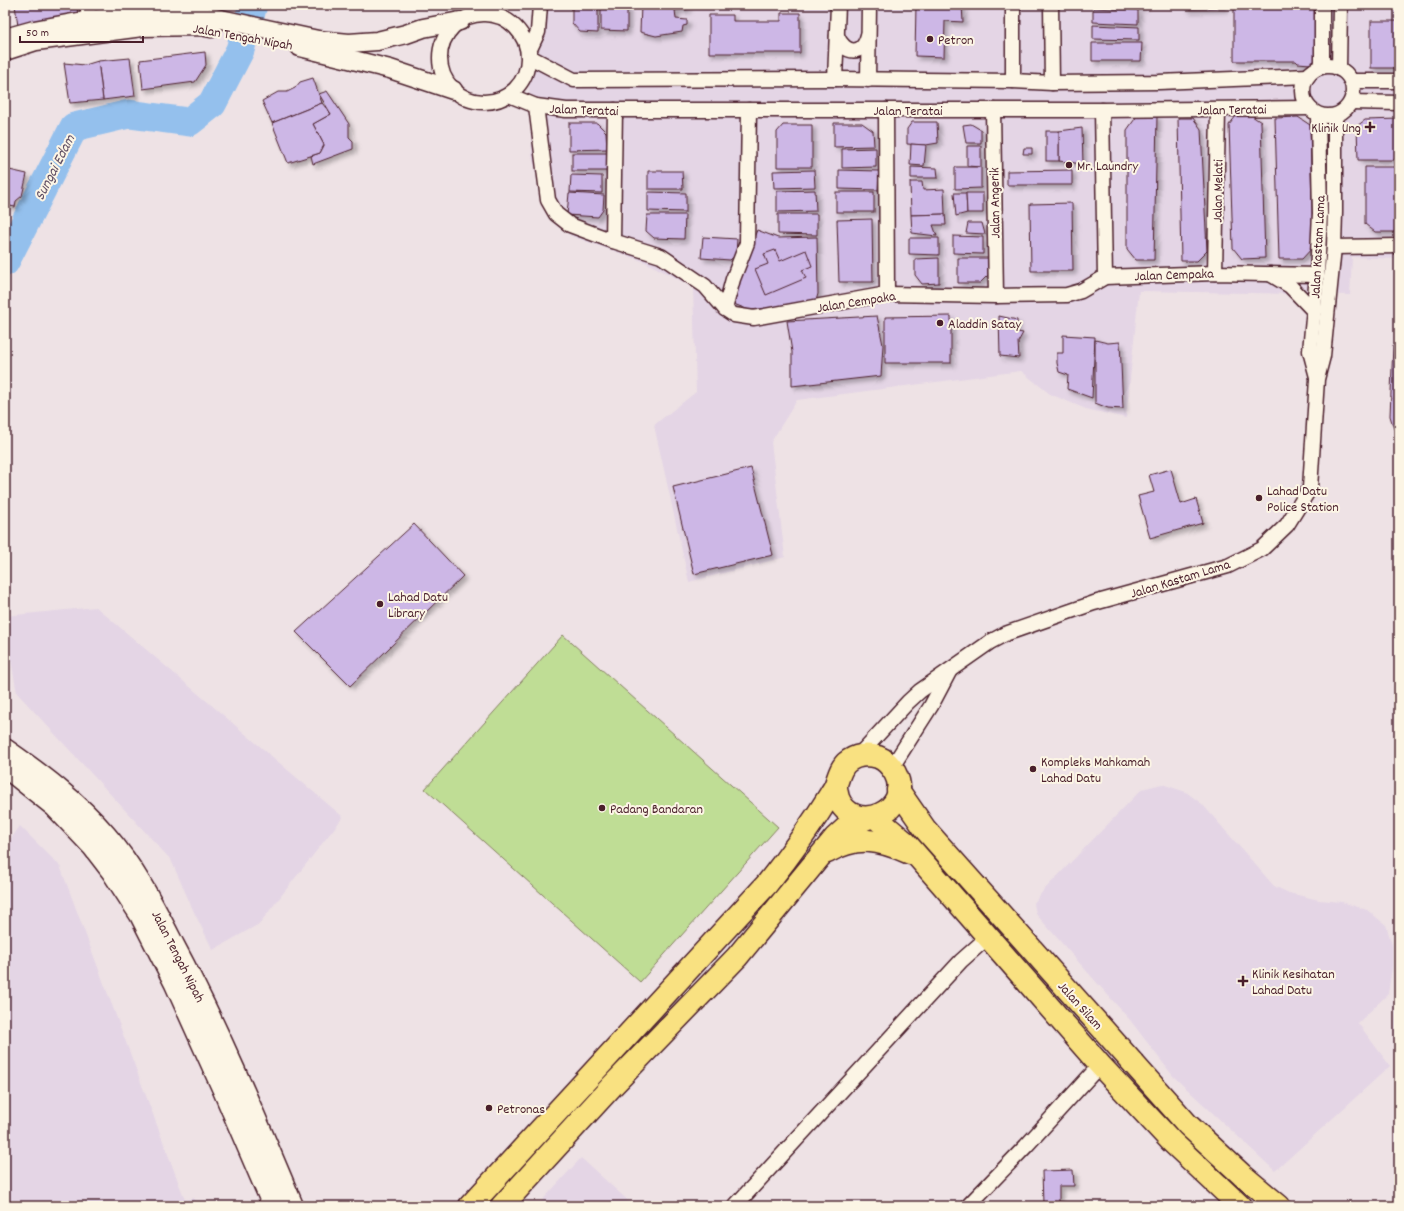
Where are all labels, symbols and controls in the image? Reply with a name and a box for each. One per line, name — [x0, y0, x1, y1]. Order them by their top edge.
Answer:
scale bar — [20, 18, 143, 44]
street label: Jalan Tengah Nipah — [191, 19, 294, 57]
text: 50 m — [26, 25, 49, 42]
place label: Petron — [938, 31, 974, 51]
marker: Petron — [925, 34, 935, 44]
street label: Jalan Teratai — [549, 100, 619, 122]
street label: Jalan Teratai — [1197, 100, 1267, 122]
street label: Jalan Teratai — [873, 102, 943, 122]
place label: Klinik Ung — [1311, 119, 1361, 139]
marker: Klinik Ung — [1364, 121, 1376, 133]
water label: Sungai Edam — [30, 131, 82, 205]
place label: Mr. Laundry — [1077, 157, 1138, 177]
street label: Jalan Melati — [1208, 159, 1230, 223]
marker: Mr. Laundry — [1064, 160, 1074, 170]
street label: Jalan Angerik — [985, 167, 1007, 239]
street label: Jalan Kastam Lama — [1306, 195, 1332, 299]
street label: Jalan Cempaka — [1134, 265, 1214, 287]
street label: Jalan Cempaka — [816, 287, 897, 319]
place label: Aladdin Satay — [948, 315, 1021, 335]
marker: Aladdin Satay — [935, 318, 945, 328]
place label: Lahad Datu Police Station — [1267, 482, 1339, 518]
marker: Lahad Datu Police Station — [1254, 493, 1264, 503]
street label: Jalan Kastam Lama — [1128, 555, 1233, 605]
place label: Lahad Datu Library — [388, 588, 448, 624]
marker: Lahad Datu Library — [375, 599, 385, 609]
place label: Kompleks Mahkamah Lahad Datu — [1041, 753, 1150, 789]
marker: Kompleks Mahkamah Lahad Datu — [1028, 764, 1038, 774]
place label: Padang Bandaran — [610, 800, 703, 820]
marker: Padang Bandaran — [597, 803, 607, 813]
street label: Jalan Tengah Nipah — [145, 908, 209, 1006]
place label: Klinik Kesihatan Lahad Datu — [1252, 965, 1335, 1001]
marker: Klinik Kesihatan Lahad Datu — [1237, 975, 1249, 987]
street label: Jalan Silam — [1052, 978, 1107, 1035]
place label: Petronas — [497, 1100, 545, 1120]
marker: Petronas — [484, 1103, 494, 1113]

